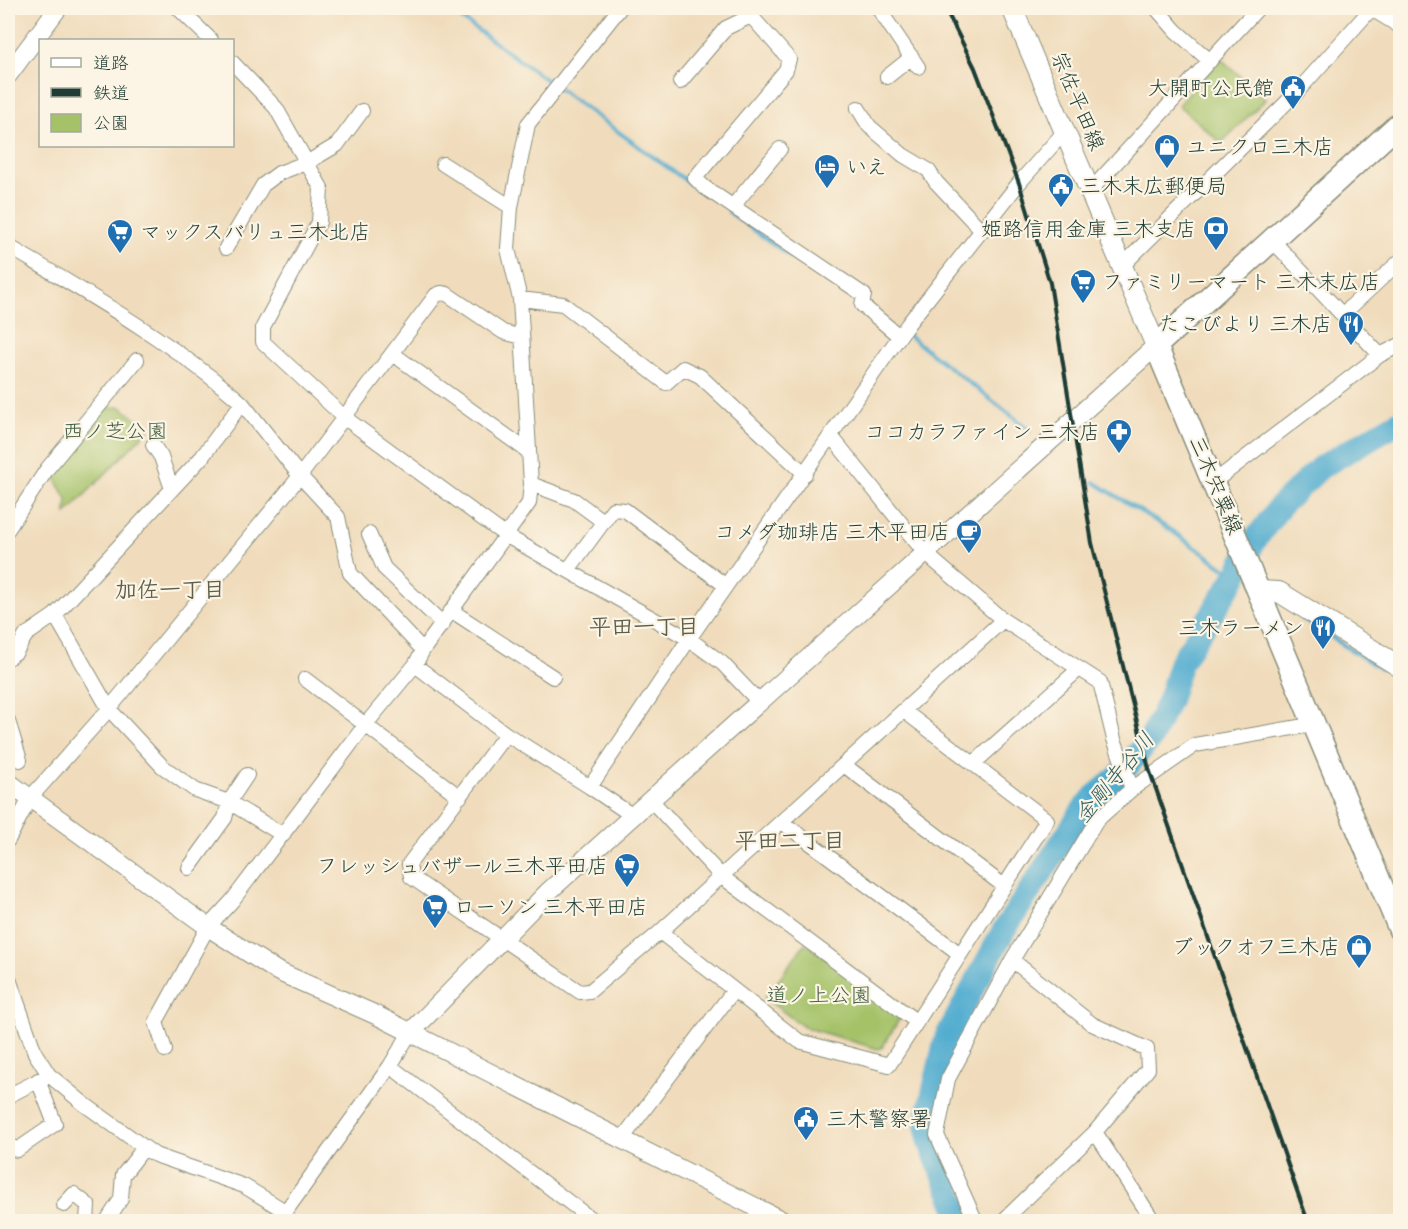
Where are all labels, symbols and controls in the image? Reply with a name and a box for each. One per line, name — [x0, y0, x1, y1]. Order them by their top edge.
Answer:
legend — [39, 39, 234, 147]
street label: 宗佐平田線 — [1041, 48, 1110, 156]
text: 道路 — [93, 53, 129, 78]
public building icon: 大開町公民館 — [1278, 73, 1308, 111]
place label: 大開町公民館 — [1148, 76, 1274, 106]
text: 鉄道 — [93, 83, 129, 108]
text: 公園 — [93, 113, 129, 138]
shop icon: ユニクロ三木店 — [1152, 132, 1182, 170]
place label: ユニクロ三木店 — [1186, 135, 1333, 165]
hotel icon: いえ — [812, 152, 842, 190]
place label: いえ — [846, 155, 887, 185]
public building icon: 三木末広郵便局 — [1046, 171, 1076, 209]
place label: 三木末広郵便局 — [1080, 174, 1227, 204]
bank icon: 姫路信用金庫 三木支店 — [1201, 214, 1231, 252]
supermarket icon: マックスバリュ三木北店 — [105, 217, 135, 255]
place label: 姫路信用金庫 三木支店 — [981, 217, 1196, 247]
place label: マックスバリュ三木北店 — [140, 220, 371, 250]
supermarket icon: ファミリーマート 三木末広店 — [1068, 267, 1098, 305]
place label: ファミリーマート 三木末広店 — [1102, 270, 1380, 300]
restaurant icon: たこびより 三木店 — [1336, 309, 1366, 347]
place label: たこびより 三木店 — [1159, 312, 1332, 342]
pharmacy icon: ココカラファイン 三木店 — [1104, 417, 1134, 455]
park label: 西ノ芝公園 — [63, 419, 168, 449]
place label: ココカラファイン 三木店 — [864, 420, 1100, 450]
street label: 三木宍粟線 — [1179, 432, 1248, 540]
cafe icon: コメダ珈琲店 三木平田店 — [954, 517, 984, 555]
place label: コメダ珈琲店 三木平田店 — [714, 520, 950, 550]
district label: 加佐一丁目 — [115, 577, 225, 608]
restaurant icon: 三木ラーメン — [1308, 613, 1338, 651]
district label: 平田一丁目 — [589, 614, 699, 645]
place label: 三木ラーメン — [1178, 616, 1304, 646]
water label: 金剛寺谷川 — [1069, 727, 1164, 831]
district label: 平田二丁目 — [735, 828, 845, 859]
supermarket icon: フレッシュバザール三木平田店 — [612, 851, 642, 889]
place label: フレッシュバザール三木平田店 — [317, 854, 608, 884]
supermarket icon: ローソン 三木平田店 — [420, 892, 450, 930]
place label: ローソン 三木平田店 — [454, 895, 648, 925]
shop icon: ブックオフ三木店 — [1344, 932, 1374, 970]
place label: ブックオフ三木店 — [1172, 935, 1340, 965]
park label: 道ノ上公園 — [767, 983, 872, 1013]
public building icon: 三木警察署 — [791, 1104, 821, 1142]
place label: 三木警察署 — [826, 1107, 931, 1137]

